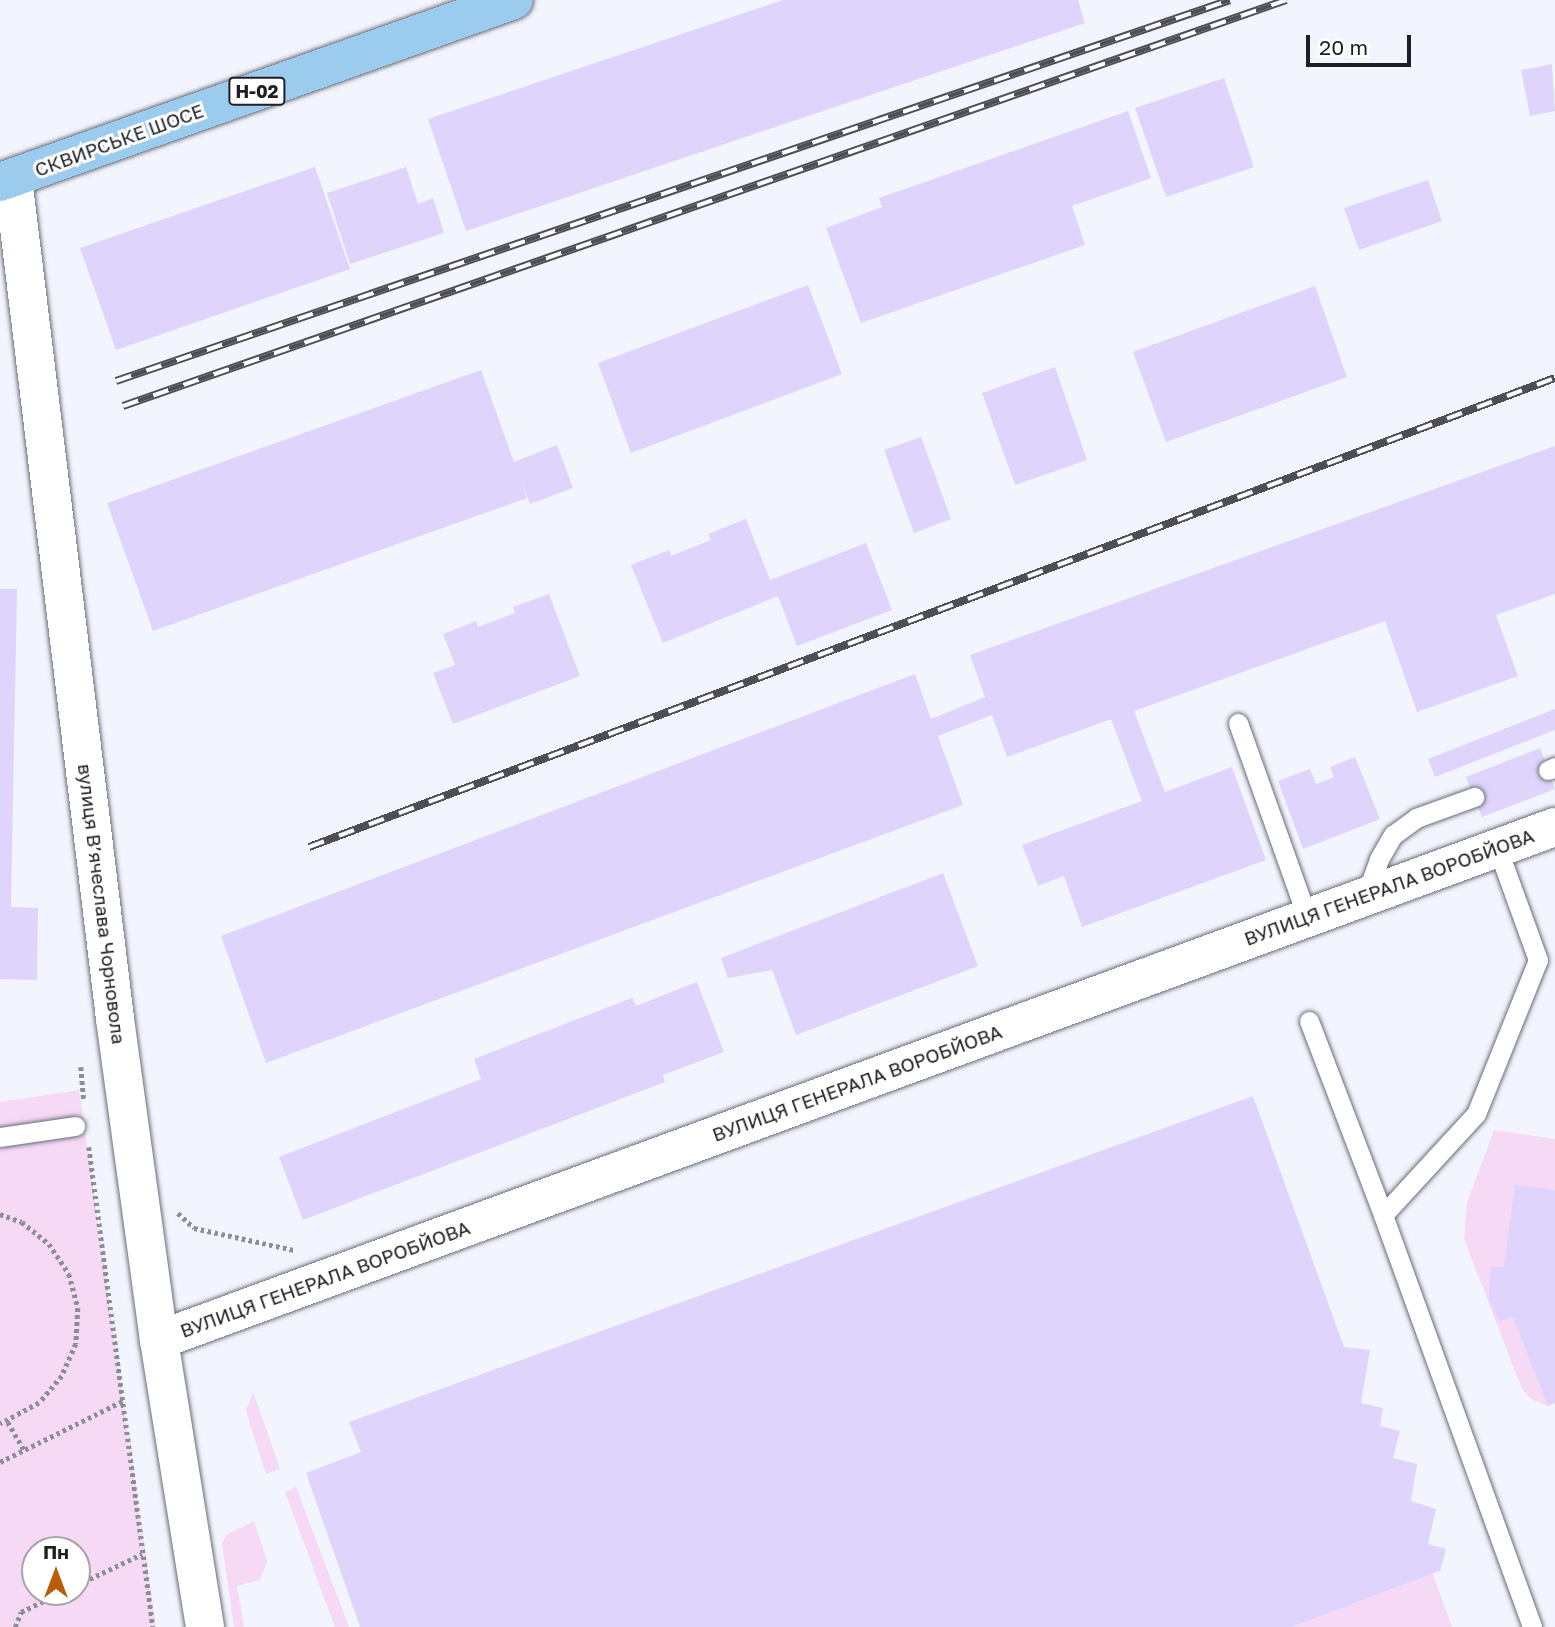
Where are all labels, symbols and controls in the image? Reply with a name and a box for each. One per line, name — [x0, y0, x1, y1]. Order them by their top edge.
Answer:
scale bar — [1310, 21, 1415, 65]
text: 20 m — [1319, 34, 1368, 60]
road number: Н-02 — [227, 76, 287, 106]
street label: СКВИРСЬКЕ ШОСЕ — [32, 99, 206, 181]
street label: вулиця Вʼячеслава Чорновола — [73, 763, 131, 1045]
street label: ВУЛИЦЯ ГЕНЕРАЛА ВОРОБЙОВА — [1241, 824, 1537, 950]
street label: ВУЛИЦЯ ГЕНЕРАЛА ВОРОБЙОВА — [709, 1020, 1005, 1146]
street label: ВУЛИЦЯ ГЕНЕРАЛА ВОРОБЙОВА — [177, 1216, 473, 1342]
north arrow — [21, 1536, 91, 1606]
text: Пн — [43, 1540, 69, 1563]

